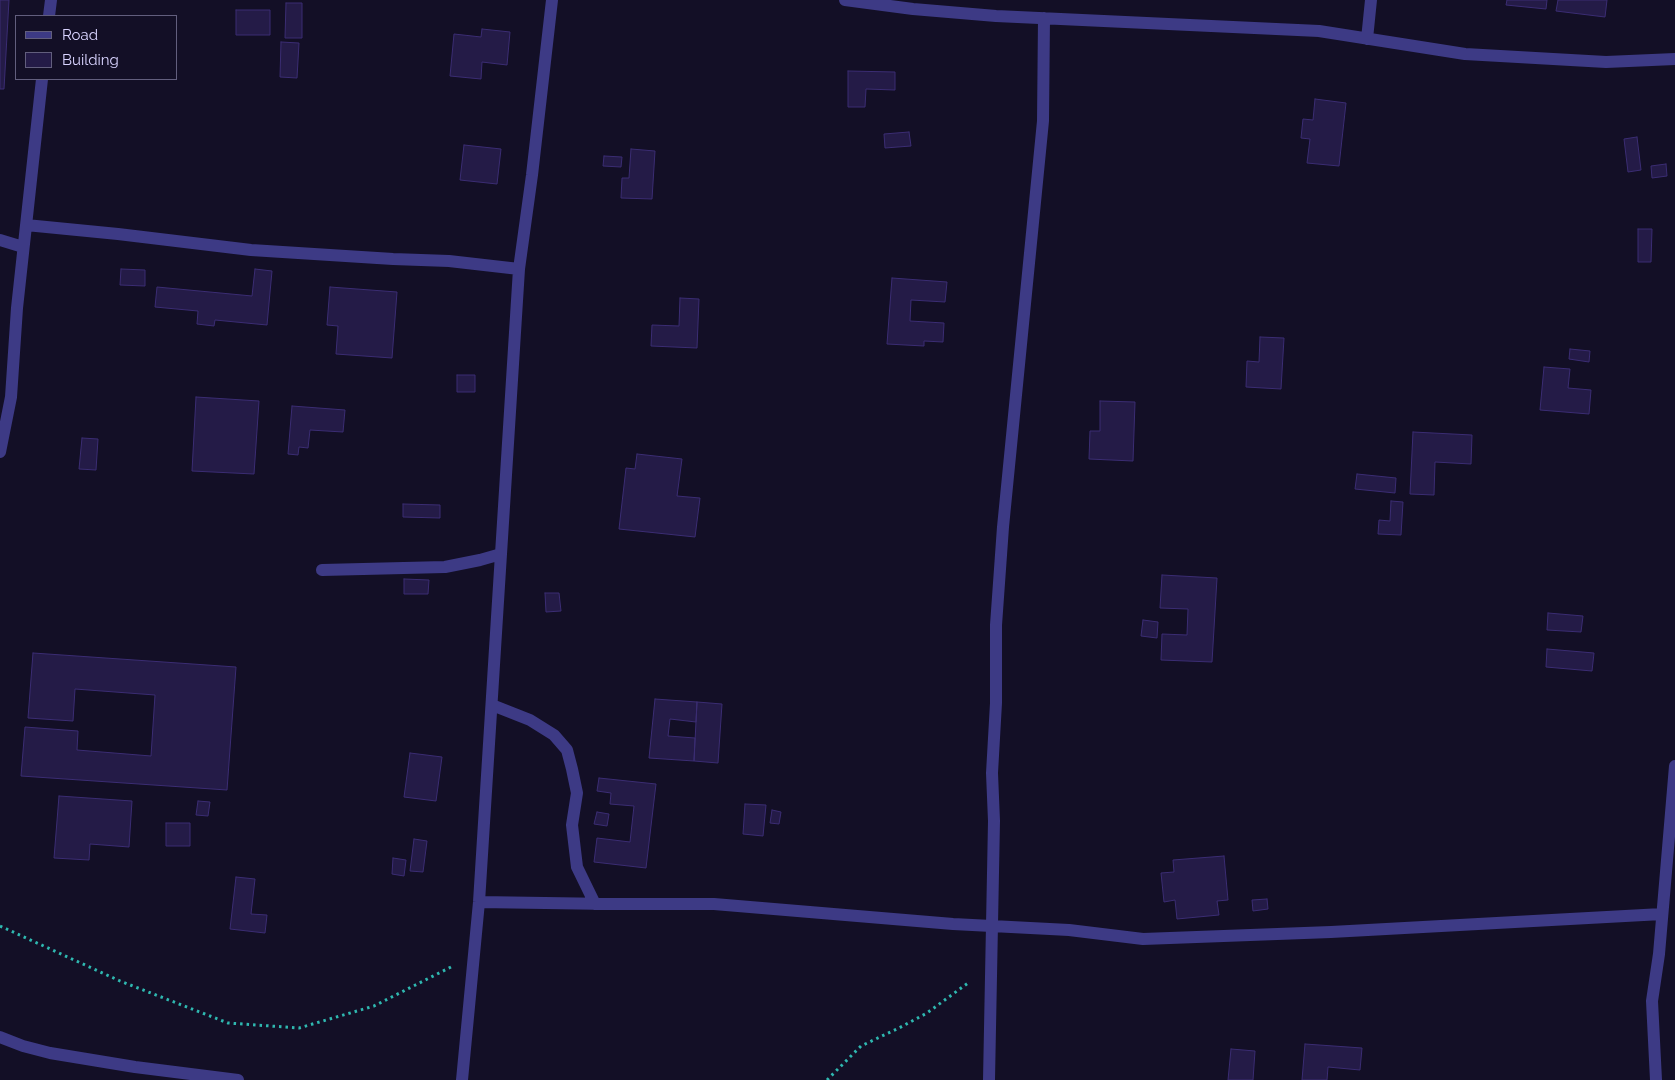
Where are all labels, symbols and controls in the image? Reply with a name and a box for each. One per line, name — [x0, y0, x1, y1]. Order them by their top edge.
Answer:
legend — [15, 15, 178, 80]
text: Road — [62, 26, 98, 44]
text: Building — [62, 51, 119, 69]

